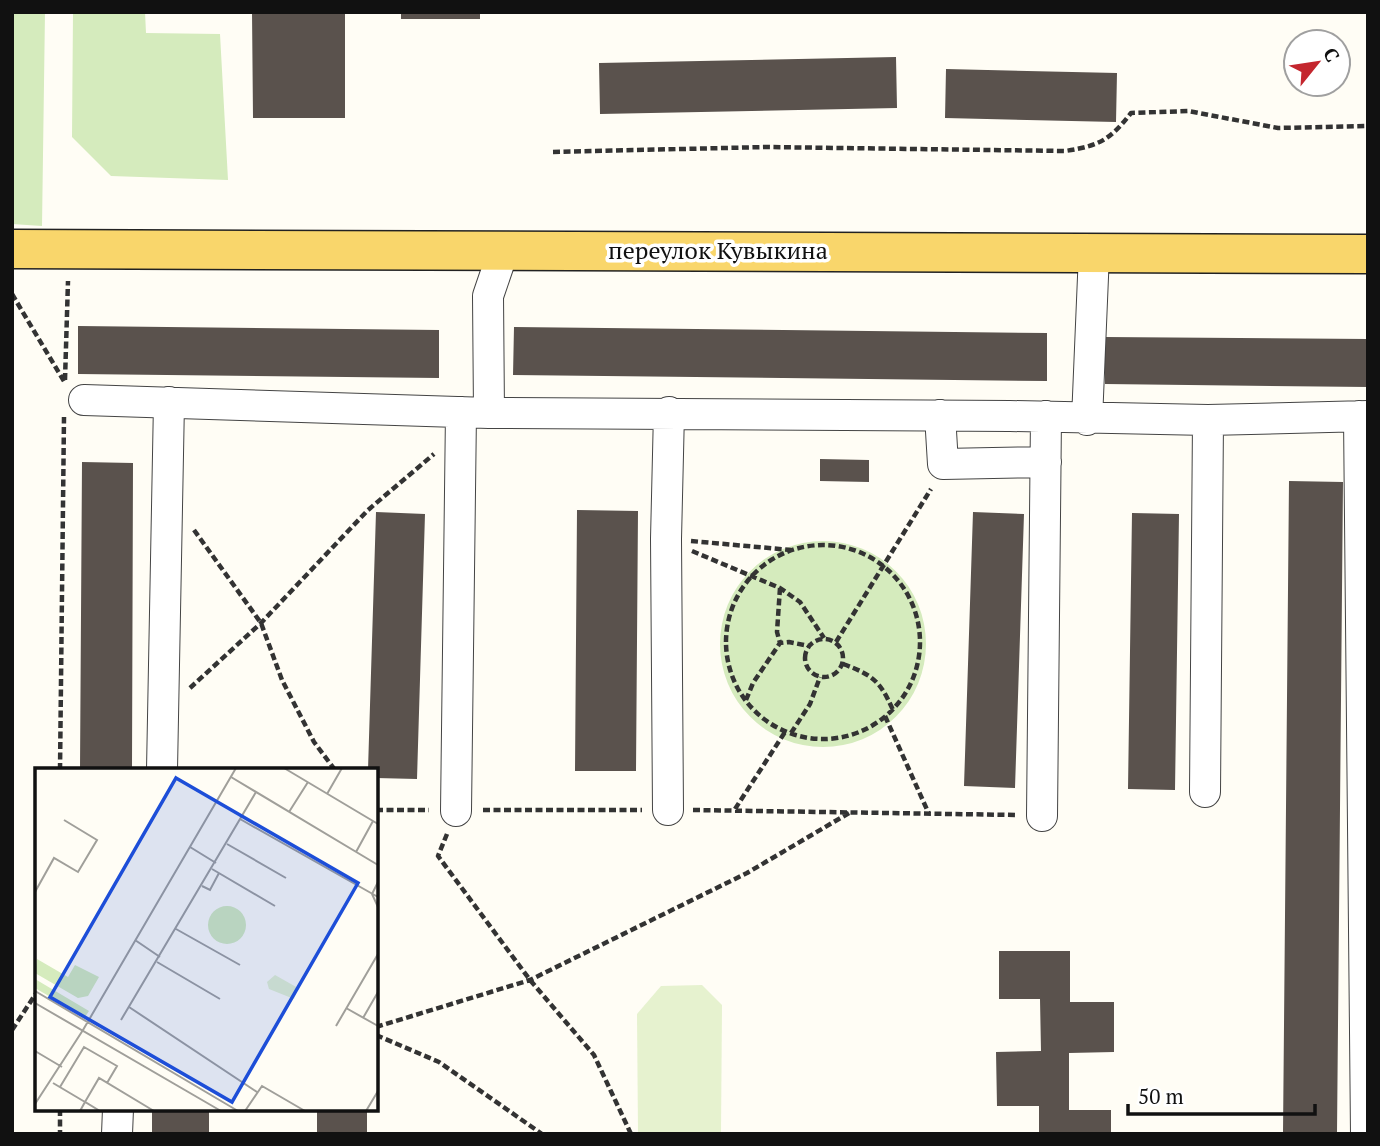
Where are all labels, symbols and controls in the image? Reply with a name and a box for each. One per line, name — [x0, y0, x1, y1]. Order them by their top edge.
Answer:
north arrow — [1282, 28, 1352, 98]
text: С — [1318, 43, 1346, 66]
street label: переулок Кувыкина — [608, 234, 828, 266]
inset map — [35, 768, 378, 1111]
scale bar — [1128, 1072, 1315, 1116]
text: 50 m — [1138, 1082, 1184, 1110]

